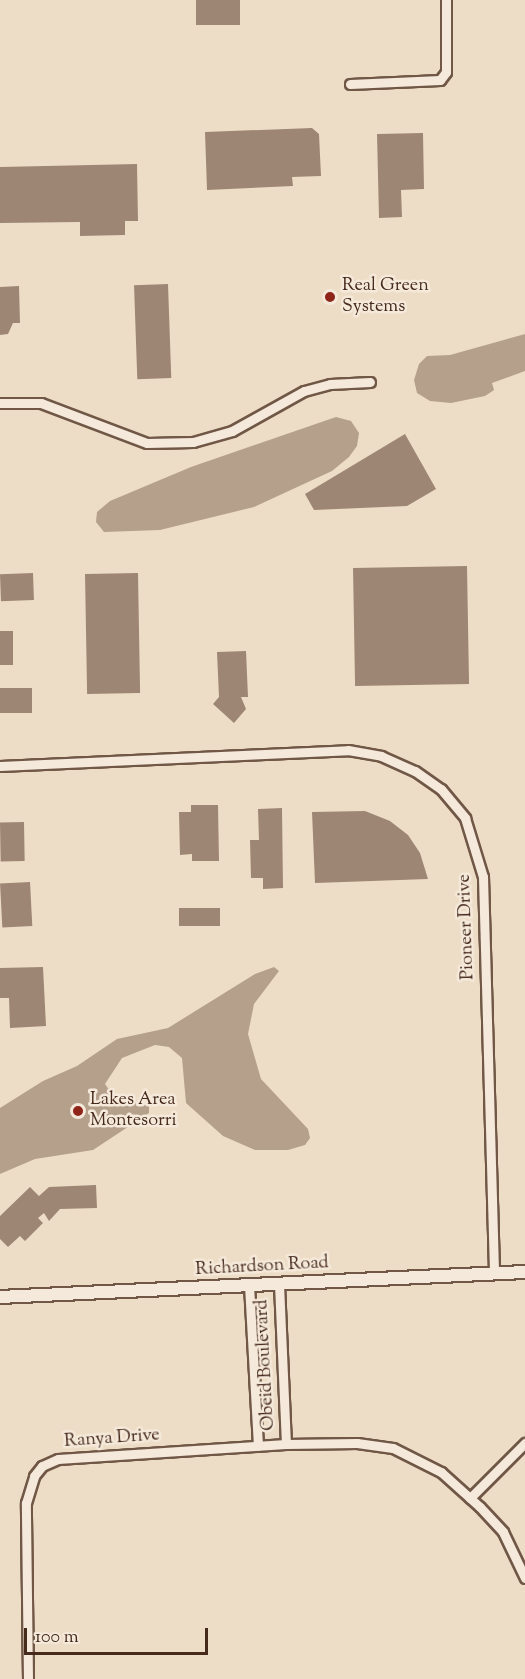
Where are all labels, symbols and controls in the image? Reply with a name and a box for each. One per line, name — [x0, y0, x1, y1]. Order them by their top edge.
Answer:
place label: Real Green Systems — [342, 276, 429, 318]
marker: Real Green Systems — [323, 290, 337, 304]
street label: Pioneer Drive — [454, 874, 480, 980]
place label: Lakes Area Montesorri — [90, 1090, 177, 1132]
marker: Lakes Area Montesorri — [71, 1104, 85, 1118]
street label: Richardson Road — [195, 1253, 329, 1281]
street label: Obeid Boulevard — [252, 1299, 280, 1431]
street label: Ranya Drive — [63, 1425, 161, 1453]
scale bar — [27, 1616, 212, 1654]
text: 100 m — [35, 1625, 79, 1651]

